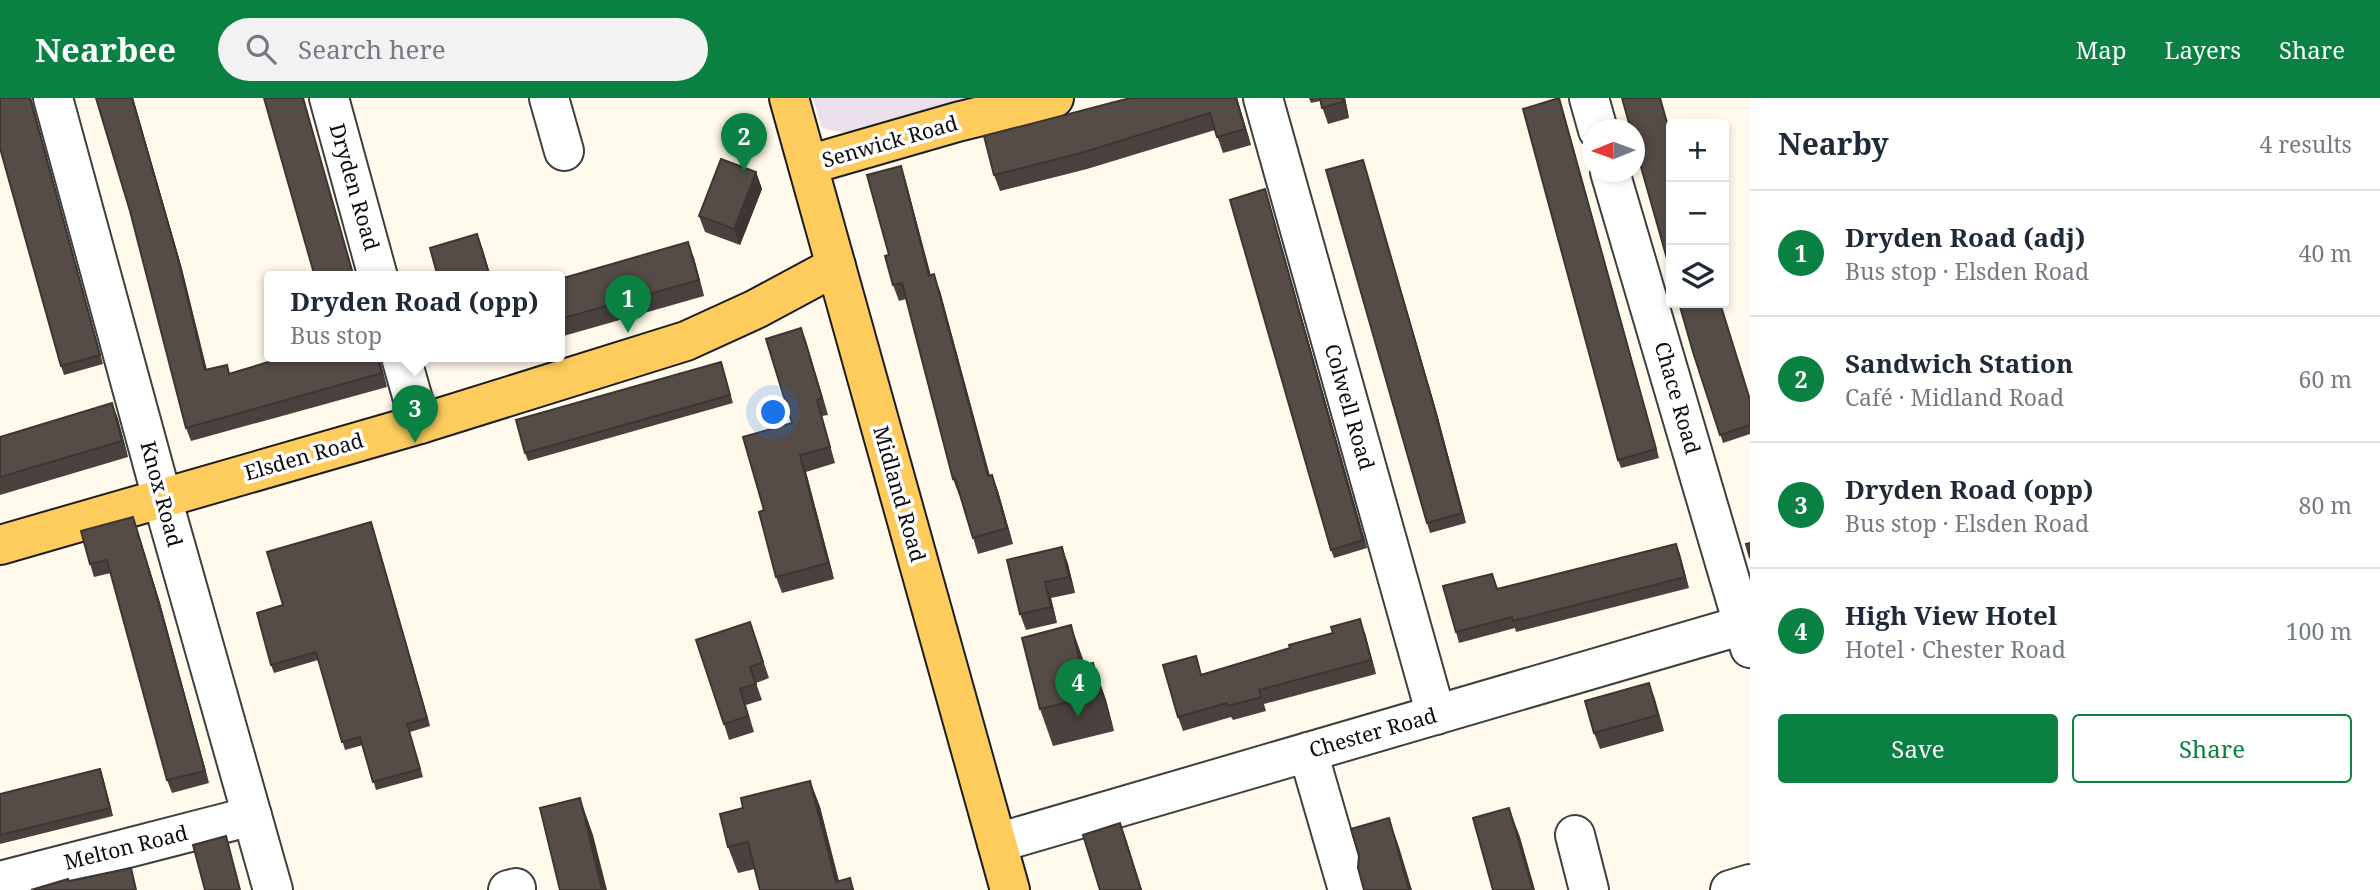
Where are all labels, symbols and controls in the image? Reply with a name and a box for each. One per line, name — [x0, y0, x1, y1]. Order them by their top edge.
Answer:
search box — [218, 18, 708, 81]
text: Nearbee — [35, 27, 176, 72]
icon: search — [242, 30, 280, 68]
text: Search here — [298, 31, 446, 67]
text: Map — [2076, 33, 2127, 66]
text: Layers — [2165, 33, 2241, 66]
text: Share — [2279, 33, 2345, 66]
street label: Senwick Road — [819, 108, 961, 174]
pin: 2 — [721, 113, 767, 171]
north arrow — [1582, 119, 1645, 182]
map controls — [1666, 119, 1729, 308]
button: + — [1666, 119, 1729, 182]
street label: Dryden Road — [323, 120, 386, 254]
text: Nearby — [1778, 123, 1889, 164]
text: 4 results — [2259, 128, 2352, 160]
button: − — [1666, 182, 1729, 245]
text: Dryden Road (adj) — [1845, 219, 2085, 255]
text: 1 — [1795, 237, 1808, 269]
text: 40 m — [2299, 237, 2352, 269]
button: layers — [1666, 245, 1729, 308]
text: Bus stop · Elsden Road — [1845, 255, 2089, 287]
popup — [264, 271, 565, 362]
pin: 1 — [605, 275, 651, 333]
text: Dryden Road (opp) — [290, 283, 539, 319]
text: Bus stop — [290, 319, 382, 351]
street label: Chace Road — [1649, 338, 1707, 457]
street label: Colwell Road — [1319, 340, 1381, 473]
text: Sandwich Station — [1845, 345, 2073, 381]
text: 2 — [1795, 363, 1808, 395]
text: 60 m — [2299, 363, 2352, 395]
text: Café · Midland Road — [1845, 381, 2064, 413]
pin: 3 — [392, 385, 438, 443]
your location — [756, 395, 790, 429]
street label: Midland Road — [867, 423, 933, 565]
street label: Elsden Road — [241, 426, 367, 486]
street label: Knox Road — [134, 438, 190, 550]
text: Dryden Road (opp) — [1845, 471, 2094, 507]
text: 3 — [1795, 489, 1808, 521]
text: 80 m — [2299, 489, 2352, 521]
text: Bus stop · Elsden Road — [1845, 507, 2089, 539]
text: High View Hotel — [1845, 597, 2057, 633]
text: 4 — [1795, 615, 1808, 647]
text: 100 m — [2286, 615, 2352, 647]
text: Hotel · Chester Road — [1845, 633, 2066, 665]
pin: 4 — [1055, 659, 1101, 717]
street label: Chester Road — [1306, 700, 1440, 764]
button: Save — [1778, 714, 2058, 783]
button: Share — [2072, 714, 2352, 783]
street label: Melton Road — [61, 818, 191, 876]

